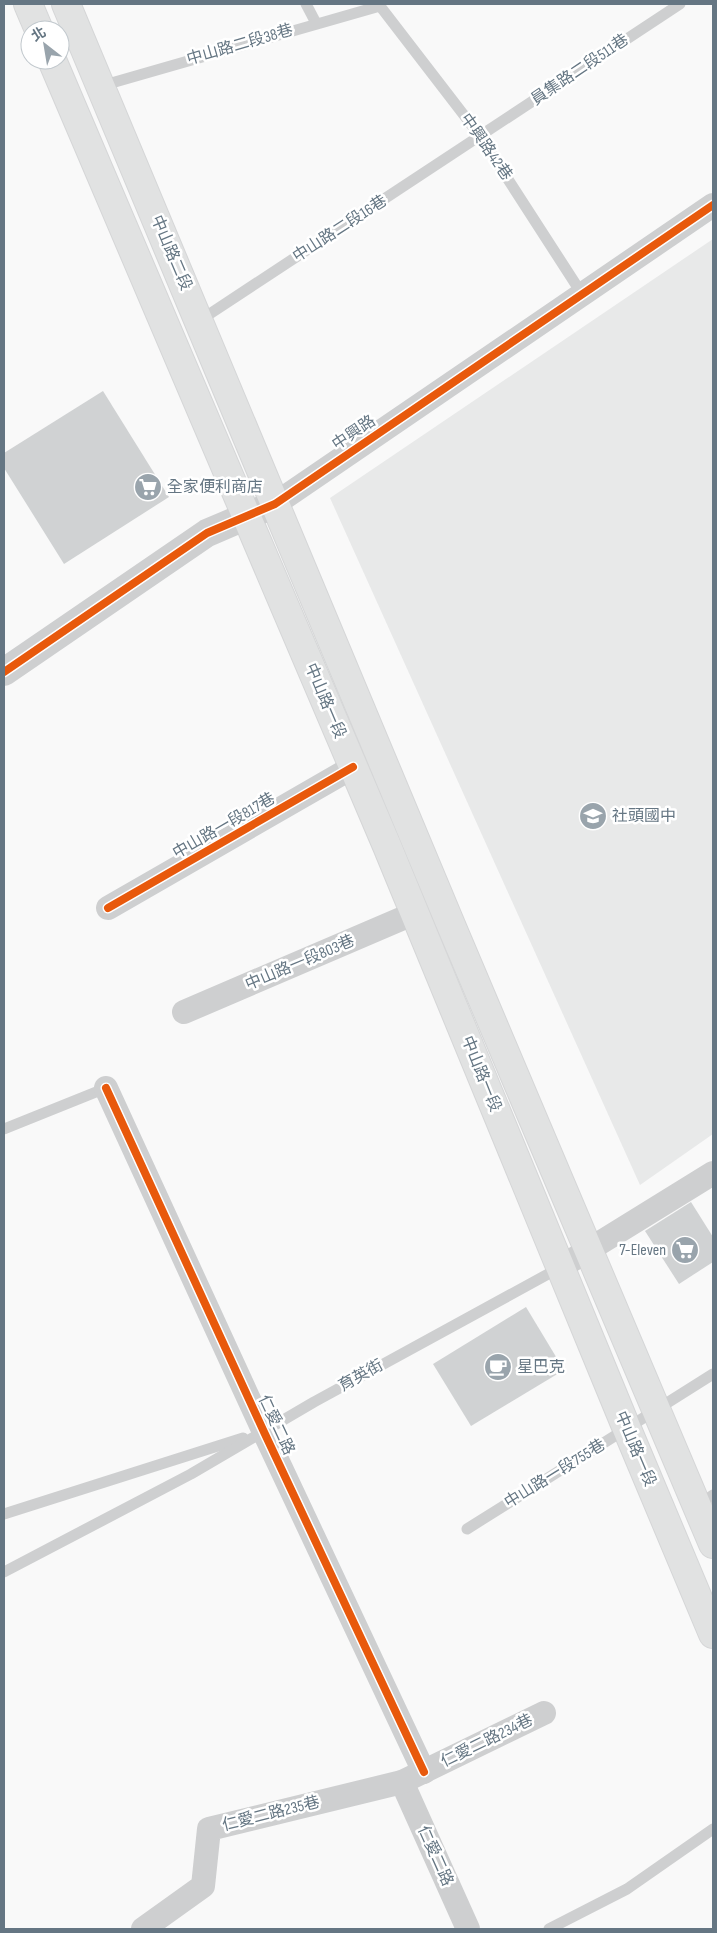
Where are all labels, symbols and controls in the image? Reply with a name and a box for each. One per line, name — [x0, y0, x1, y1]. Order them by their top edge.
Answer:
north arrow — [20, 20, 70, 70]
street label: 中山路二段38巷 — [185, 21, 295, 69]
text: 北 — [28, 23, 49, 45]
street label: 員集路二段511巷 — [528, 30, 632, 110]
street label: 中興路42巷 — [456, 110, 516, 184]
street label: 中山路二段16巷 — [289, 191, 391, 267]
street label: 中山路二段 — [147, 212, 195, 294]
street label: 中興路 — [329, 412, 379, 454]
supermarket icon: 全家便利商店 — [133, 472, 163, 502]
place label: 全家便利商店 — [167, 478, 263, 497]
street label: 中山路一段 — [301, 660, 349, 742]
street label: 中山路一段817巷 — [169, 789, 279, 863]
school or university icon: 社頭國中 — [578, 801, 608, 831]
place label: 社頭國中 — [612, 807, 676, 826]
street label: 中山路一段803巷 — [243, 931, 357, 995]
street label: 中山路一段 — [457, 1033, 505, 1115]
supermarket icon: 7-Eleven — [670, 1235, 700, 1265]
place label: 7-Eleven — [619, 1241, 666, 1260]
cafe icon: 星巴克 — [483, 1352, 513, 1382]
street label: 育英街 — [335, 1356, 387, 1396]
place label: 星巴克 — [517, 1358, 565, 1377]
street label: 仁愛二路 — [254, 1392, 298, 1458]
street label: 中山路一段 — [611, 1408, 659, 1490]
street label: 中山路一段755巷 — [501, 1435, 609, 1513]
street label: 仁愛二路234巷 — [438, 1711, 536, 1771]
street label: 仁愛二路235巷 — [220, 1793, 322, 1835]
street label: 仁愛二路 — [413, 1823, 457, 1889]

